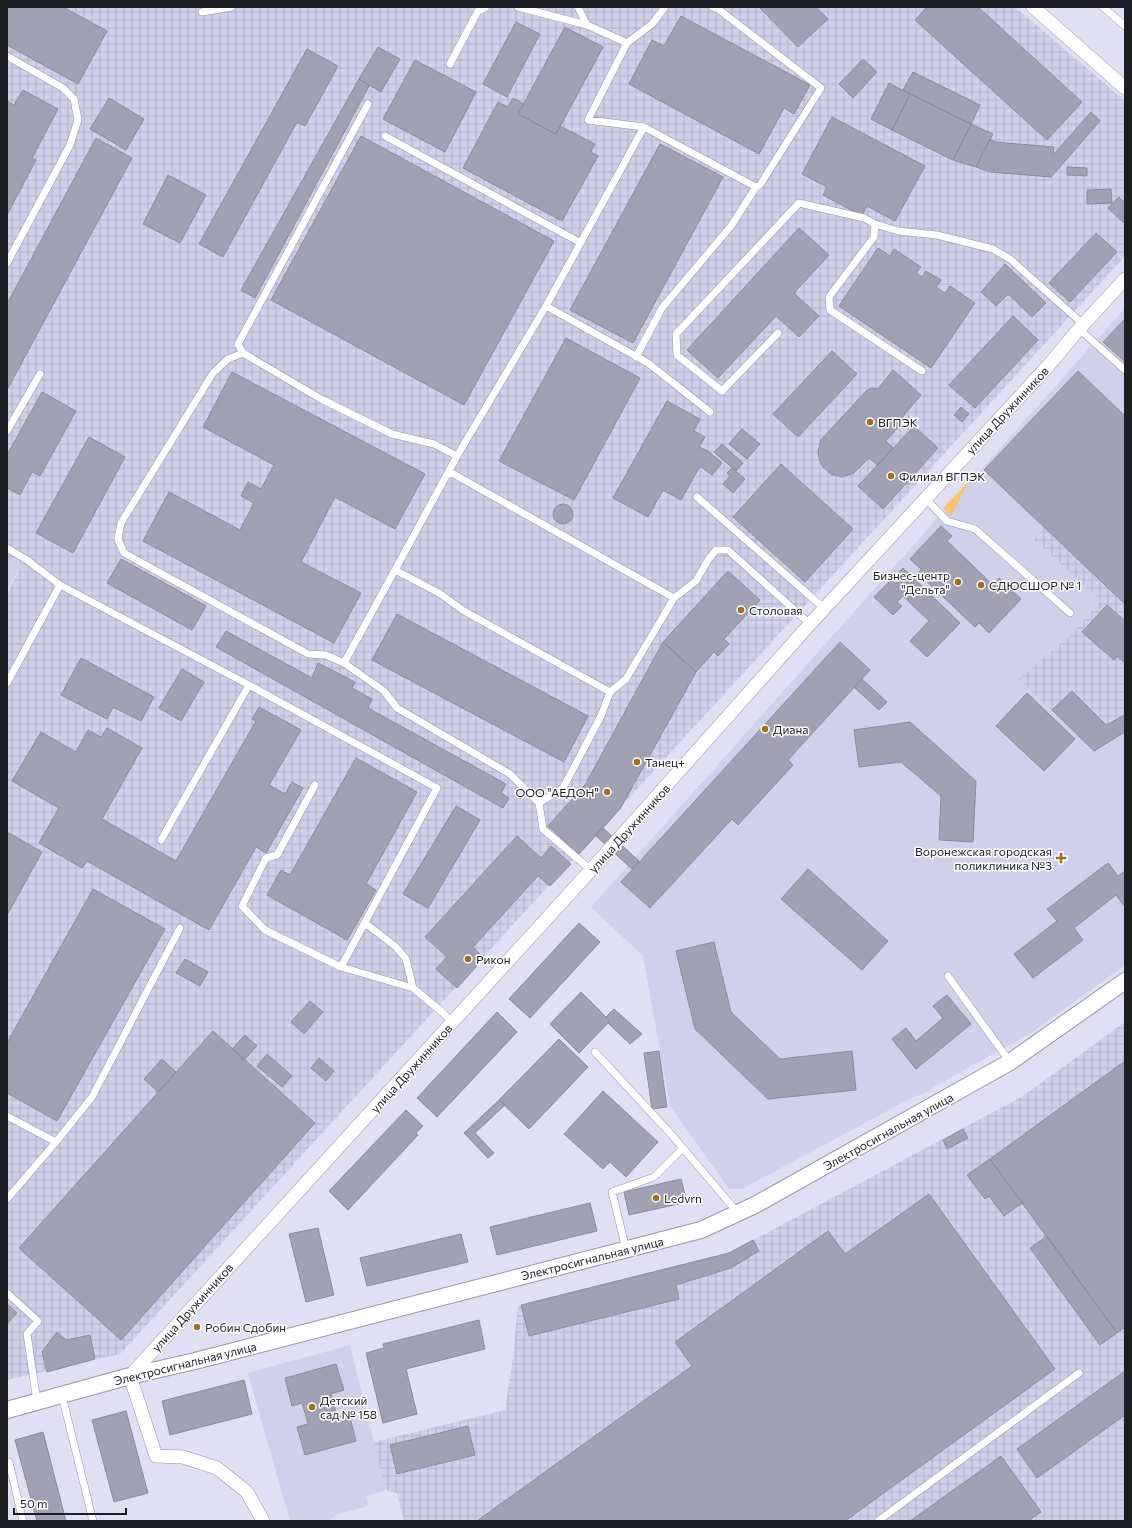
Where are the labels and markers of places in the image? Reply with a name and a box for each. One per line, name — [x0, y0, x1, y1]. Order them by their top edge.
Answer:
place label: ВГПЭК — [878, 415, 918, 429]
marker: ВГПЭК — [865, 417, 875, 427]
place label: Филиал ВГПЭК — [899, 469, 985, 483]
marker: Филиал ВГПЭК — [886, 471, 896, 481]
place label: Бизнес-центр "Дельта" — [873, 568, 950, 596]
marker: Бизнес-центр "Дельта" — [953, 577, 963, 587]
place label: СДЮСШОР № 1 — [989, 578, 1082, 592]
marker: СДЮСШОР № 1 — [976, 580, 986, 590]
place label: Столовая — [749, 603, 803, 617]
marker: Столовая — [736, 605, 746, 615]
place label: Диана — [773, 722, 809, 736]
marker: Диана — [760, 724, 770, 734]
place label: Танец+ — [645, 755, 685, 769]
marker: Танец+ — [632, 757, 642, 767]
place label: ООО "АЕДОН" — [515, 785, 599, 799]
marker: ООО "АЕДОН" — [602, 787, 612, 797]
place label: Воронежская городская поликлиника №3 — [915, 844, 1052, 872]
marker: Воронежская городская поликлиника №3 — [1055, 852, 1067, 864]
place label: Рикон — [476, 952, 511, 966]
marker: Рикон — [463, 954, 473, 964]
place label: Ledvrn — [664, 1191, 702, 1205]
marker: Ledvrn — [651, 1193, 661, 1203]
place label: Робин Сдобин — [205, 1320, 286, 1334]
marker: Робин Сдобин — [192, 1322, 202, 1332]
place label: Детский сад № 158 — [320, 1393, 377, 1421]
marker: Детский сад № 158 — [307, 1402, 317, 1412]

